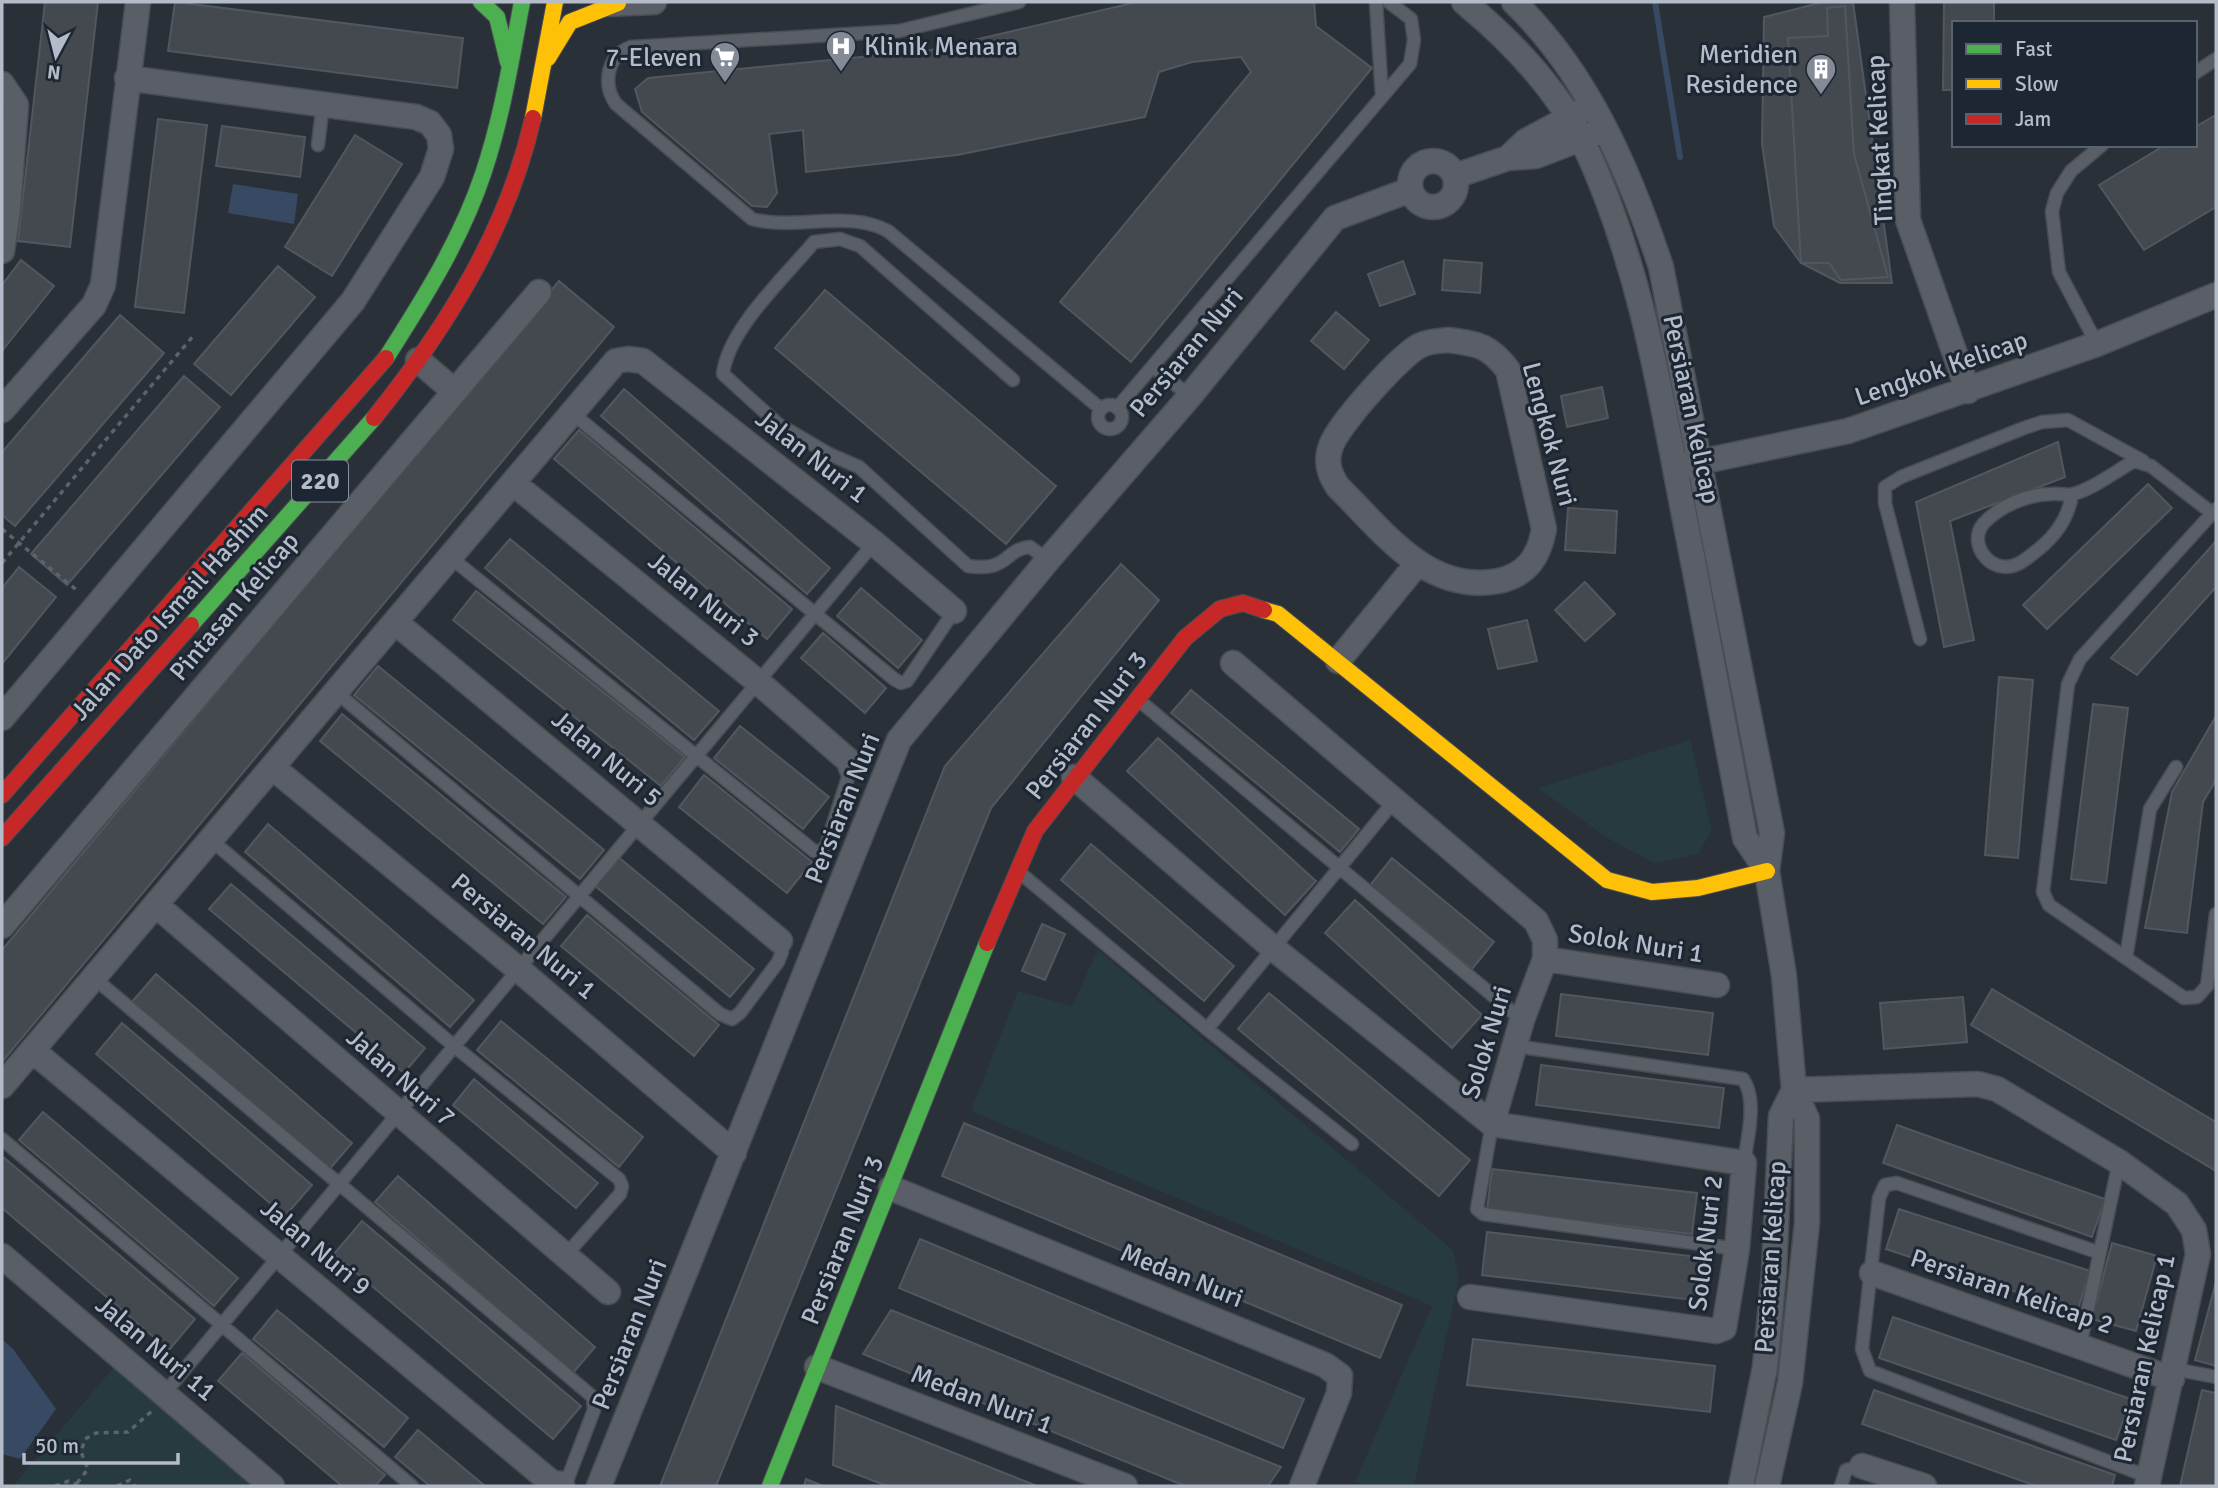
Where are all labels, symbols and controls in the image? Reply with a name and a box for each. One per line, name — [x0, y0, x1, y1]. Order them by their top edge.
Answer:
north arrow — [21, 21, 91, 91]
legend — [1952, 21, 2197, 147]
hospital icon: Klinik Menara — [824, 29, 858, 73]
place label: Klinik Menara — [864, 31, 1018, 63]
text: Fast — [2015, 36, 2052, 62]
place label: Meridien Residence — [1685, 39, 1798, 101]
supermarket icon: 7-Eleven — [708, 40, 742, 84]
place label: 7-Eleven — [605, 42, 702, 74]
building icon: Meridien Residence — [1804, 52, 1838, 96]
street label: Tingkat Kelicap — [1860, 54, 1900, 226]
text: N — [46, 59, 62, 85]
text: Slow — [2015, 71, 2059, 97]
text: Jam — [2015, 106, 2051, 132]
street label: Persiaran Nuri — [1123, 281, 1250, 424]
street label: Persiaran Kelicap — [1655, 312, 1727, 507]
street label: Lengkok Kelicap — [1851, 324, 2032, 413]
street label: Lengkok Nuri — [1514, 359, 1584, 510]
street label: Jalan Nuri 1 — [749, 403, 874, 511]
road number: 220 — [292, 460, 348, 502]
street label: Jalan Dato Ismail Hashim — [64, 498, 275, 727]
street label: Pintasan Kelicap — [163, 526, 306, 688]
street label: Jalan Nuri 3 — [641, 545, 765, 654]
street label: Persiaran Nuri 3 — [1019, 645, 1155, 806]
street label: Jalan Nuri 5 — [545, 704, 668, 814]
street label: Persiaran Nuri — [798, 728, 888, 888]
street label: Persiaran Nuri 1 — [444, 867, 602, 1007]
street label: Solok Nuri 1 — [1566, 918, 1706, 970]
street label: Solok Nuri — [1455, 982, 1519, 1103]
street label: Jalan Nuri 7 — [339, 1022, 461, 1134]
street label: Persiaran Nuri 3 — [794, 1151, 891, 1330]
street label: Persiaran Kelicap — [1748, 1160, 1794, 1354]
street label: Solok Nuri 2 — [1682, 1174, 1730, 1313]
street label: Jalan Nuri 9 — [254, 1193, 377, 1303]
street label: Medan Nuri — [1115, 1237, 1248, 1315]
street label: Persiaran Kelicap 2 — [1906, 1242, 2117, 1342]
street label: Persiaran Kelicap 1 — [2107, 1251, 2183, 1465]
street label: Persiaran Nuri — [585, 1254, 675, 1414]
street label: Jalan Nuri 11 — [89, 1289, 222, 1408]
street label: Medan Nuri 1 — [906, 1358, 1057, 1442]
scale bar — [24, 1422, 178, 1466]
text: 50 m — [35, 1433, 79, 1459]

